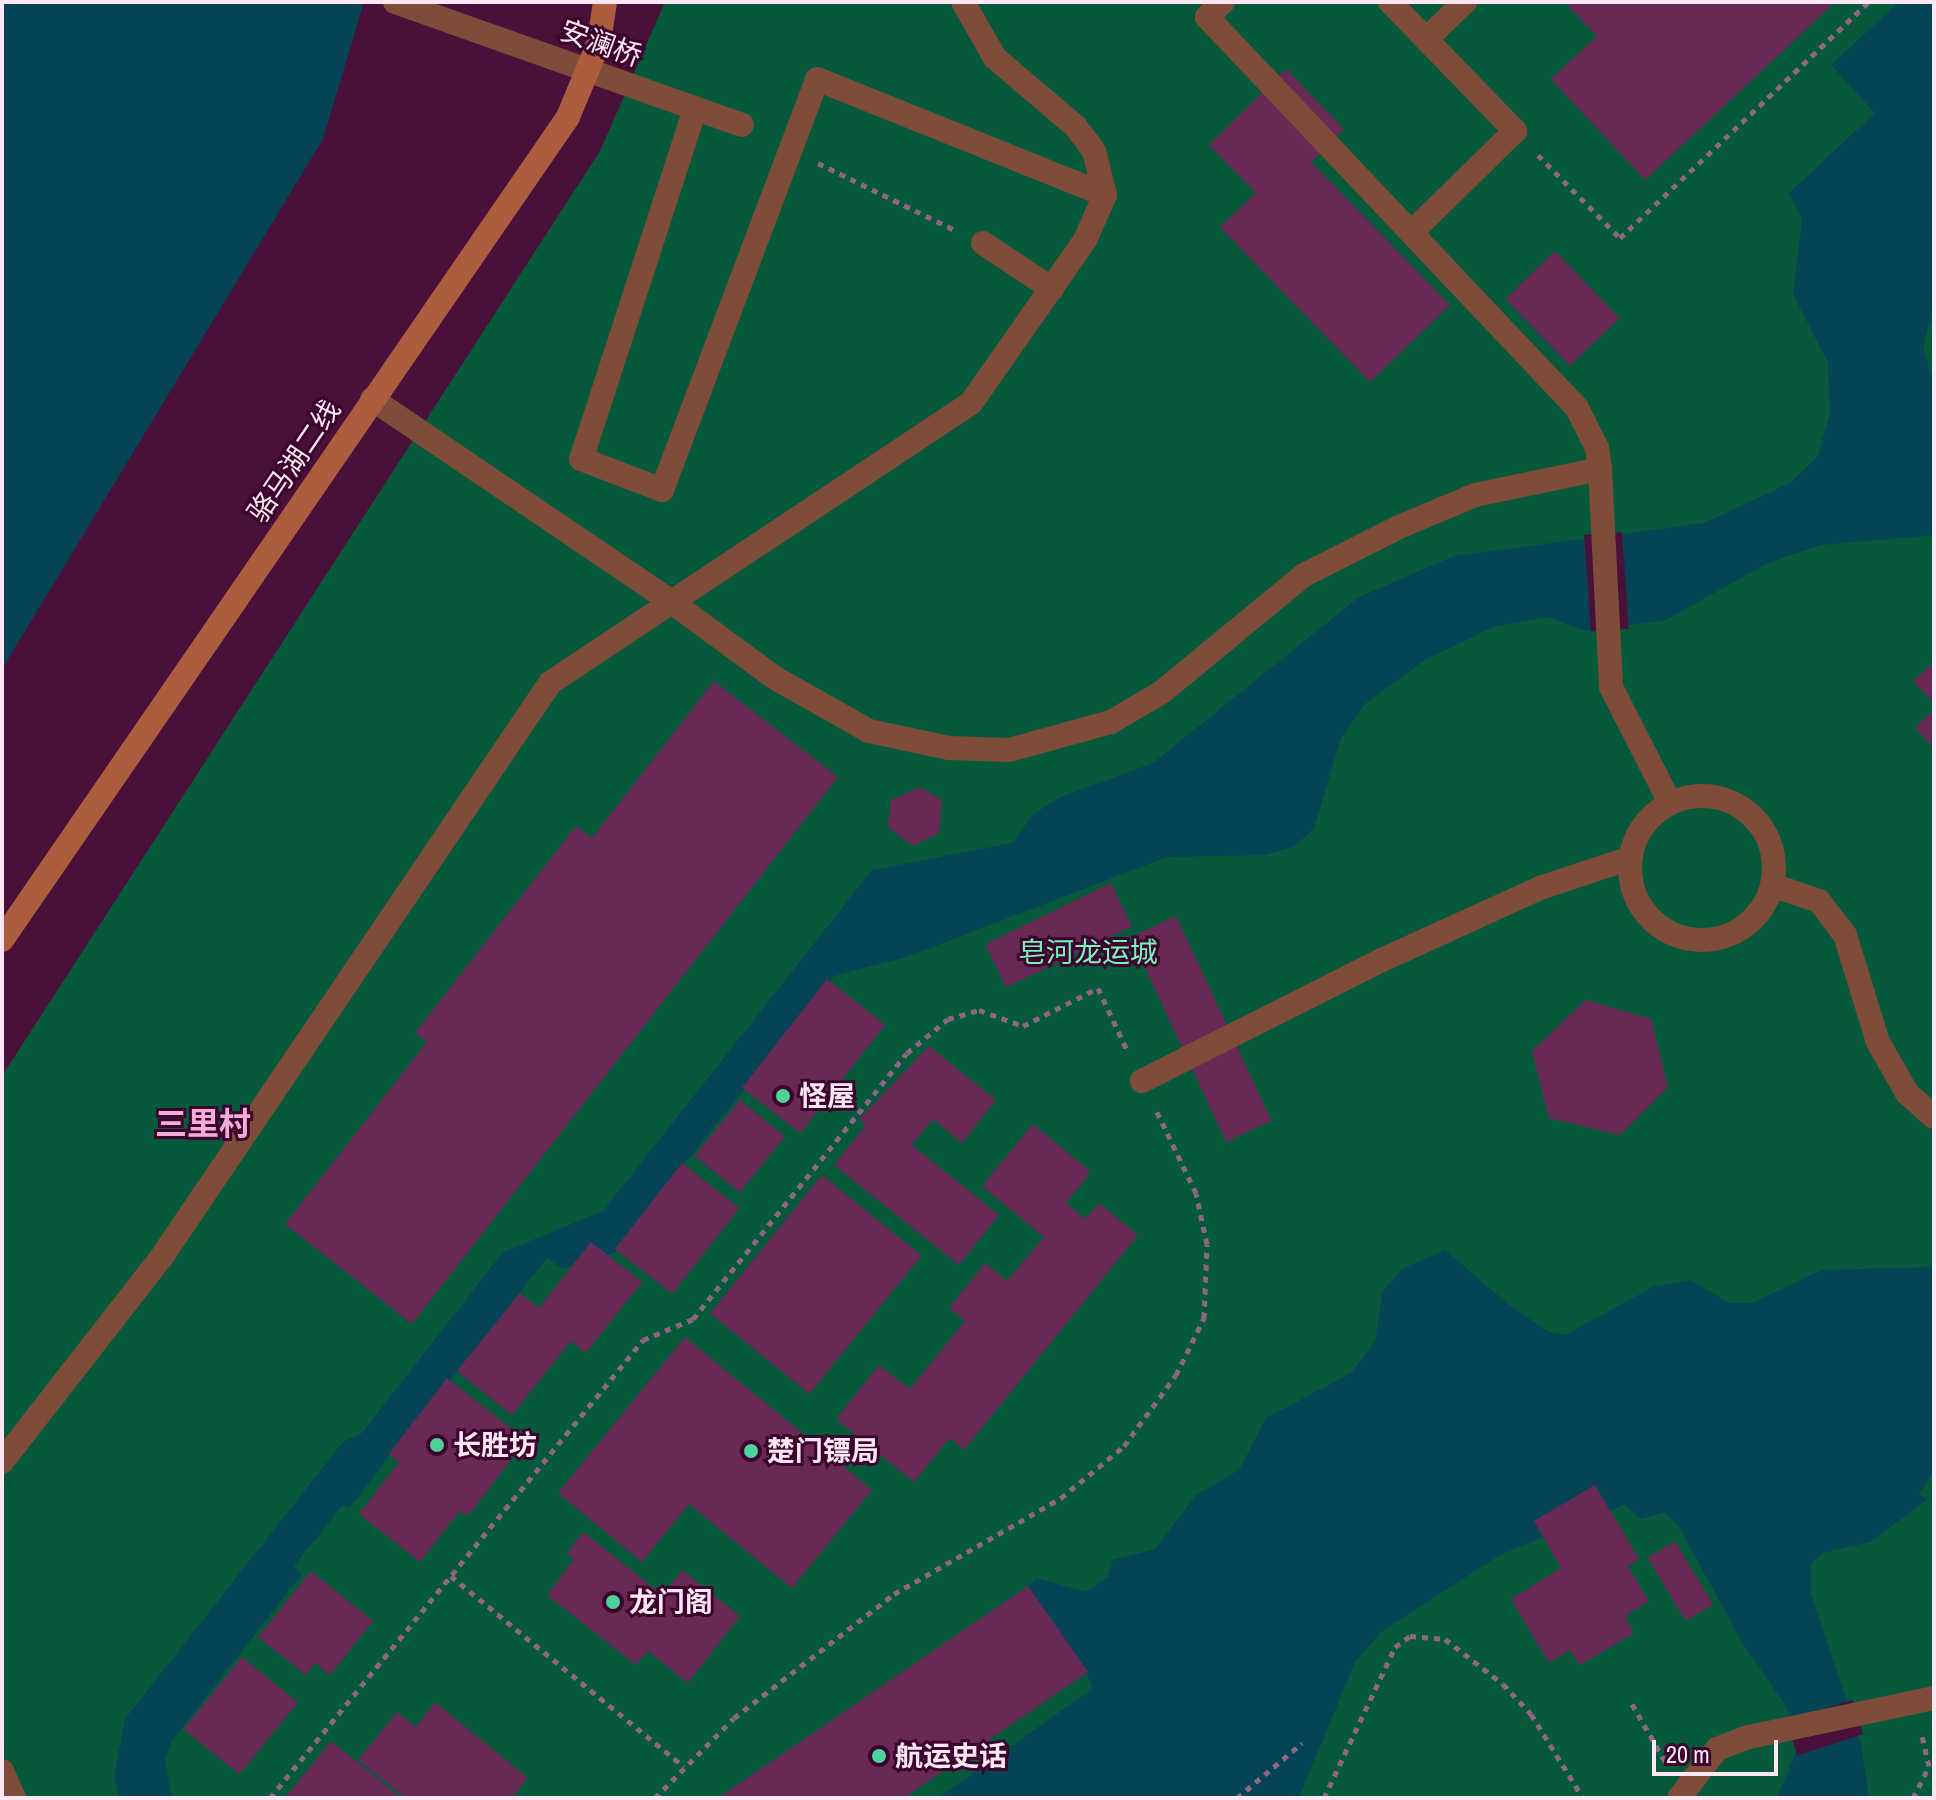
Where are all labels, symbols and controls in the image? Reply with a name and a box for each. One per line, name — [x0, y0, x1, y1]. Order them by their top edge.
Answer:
street label: 安澜桥 — [556, 13, 646, 73]
street label: 骆马湖二线 — [241, 394, 347, 528]
park label: 皂河龙运城 — [1018, 935, 1158, 969]
place label: 怪屋 — [799, 1079, 855, 1113]
marker: 怪屋 — [774, 1087, 792, 1105]
district label: 三里村 — [155, 1105, 251, 1143]
place label: 长胜坊 — [453, 1428, 537, 1462]
place label: 楚门镖局 — [767, 1434, 879, 1468]
marker: 长胜坊 — [428, 1436, 446, 1454]
marker: 楚门镖局 — [742, 1442, 760, 1460]
place label: 龙门阁 — [629, 1585, 713, 1619]
marker: 龙门阁 — [604, 1593, 622, 1611]
scale bar — [1656, 1724, 1782, 1774]
text: 20 m — [1666, 1738, 1710, 1770]
place label: 航运史话 — [895, 1739, 1007, 1773]
marker: 航运史话 — [870, 1747, 888, 1765]

